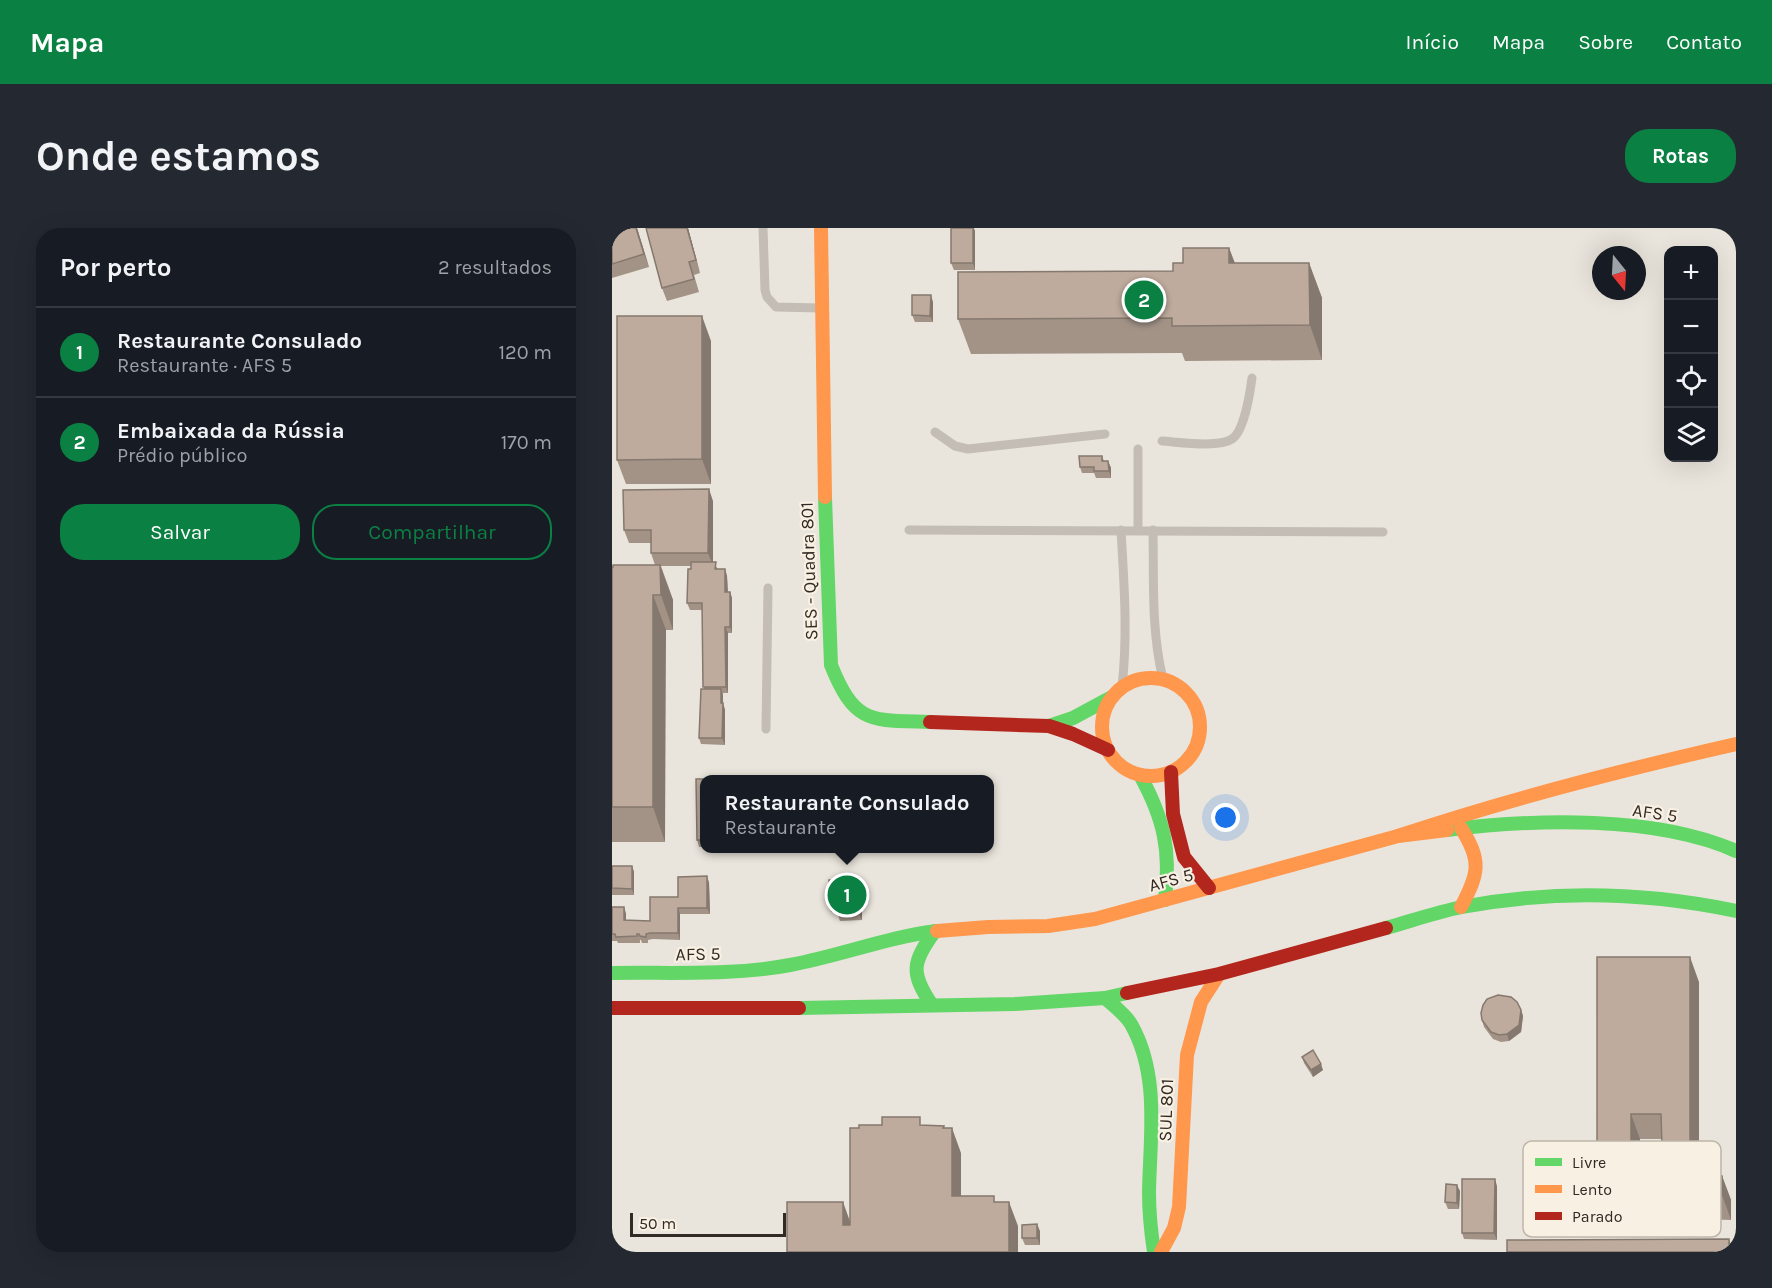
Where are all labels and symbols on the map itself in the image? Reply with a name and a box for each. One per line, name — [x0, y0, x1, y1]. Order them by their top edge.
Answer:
north arrow — [1592, 246, 1646, 300]
pin: 2 — [1124, 278, 1164, 322]
street label: SES - Quadra 801 — [796, 502, 822, 640]
street label: AFS 5 — [1631, 799, 1679, 827]
your location — [1211, 803, 1240, 832]
street label: AFS 5 — [1146, 864, 1196, 896]
pin: 1 — [828, 872, 866, 918]
street label: AFS 5 — [675, 943, 721, 965]
street label: SUL 801 — [1154, 1078, 1178, 1142]
legend — [1523, 1141, 1721, 1237]
text: Livre — [1572, 1153, 1606, 1172]
text: Lento — [1572, 1180, 1612, 1199]
text: Parado — [1572, 1207, 1622, 1226]
scale bar — [630, 1210, 786, 1238]

